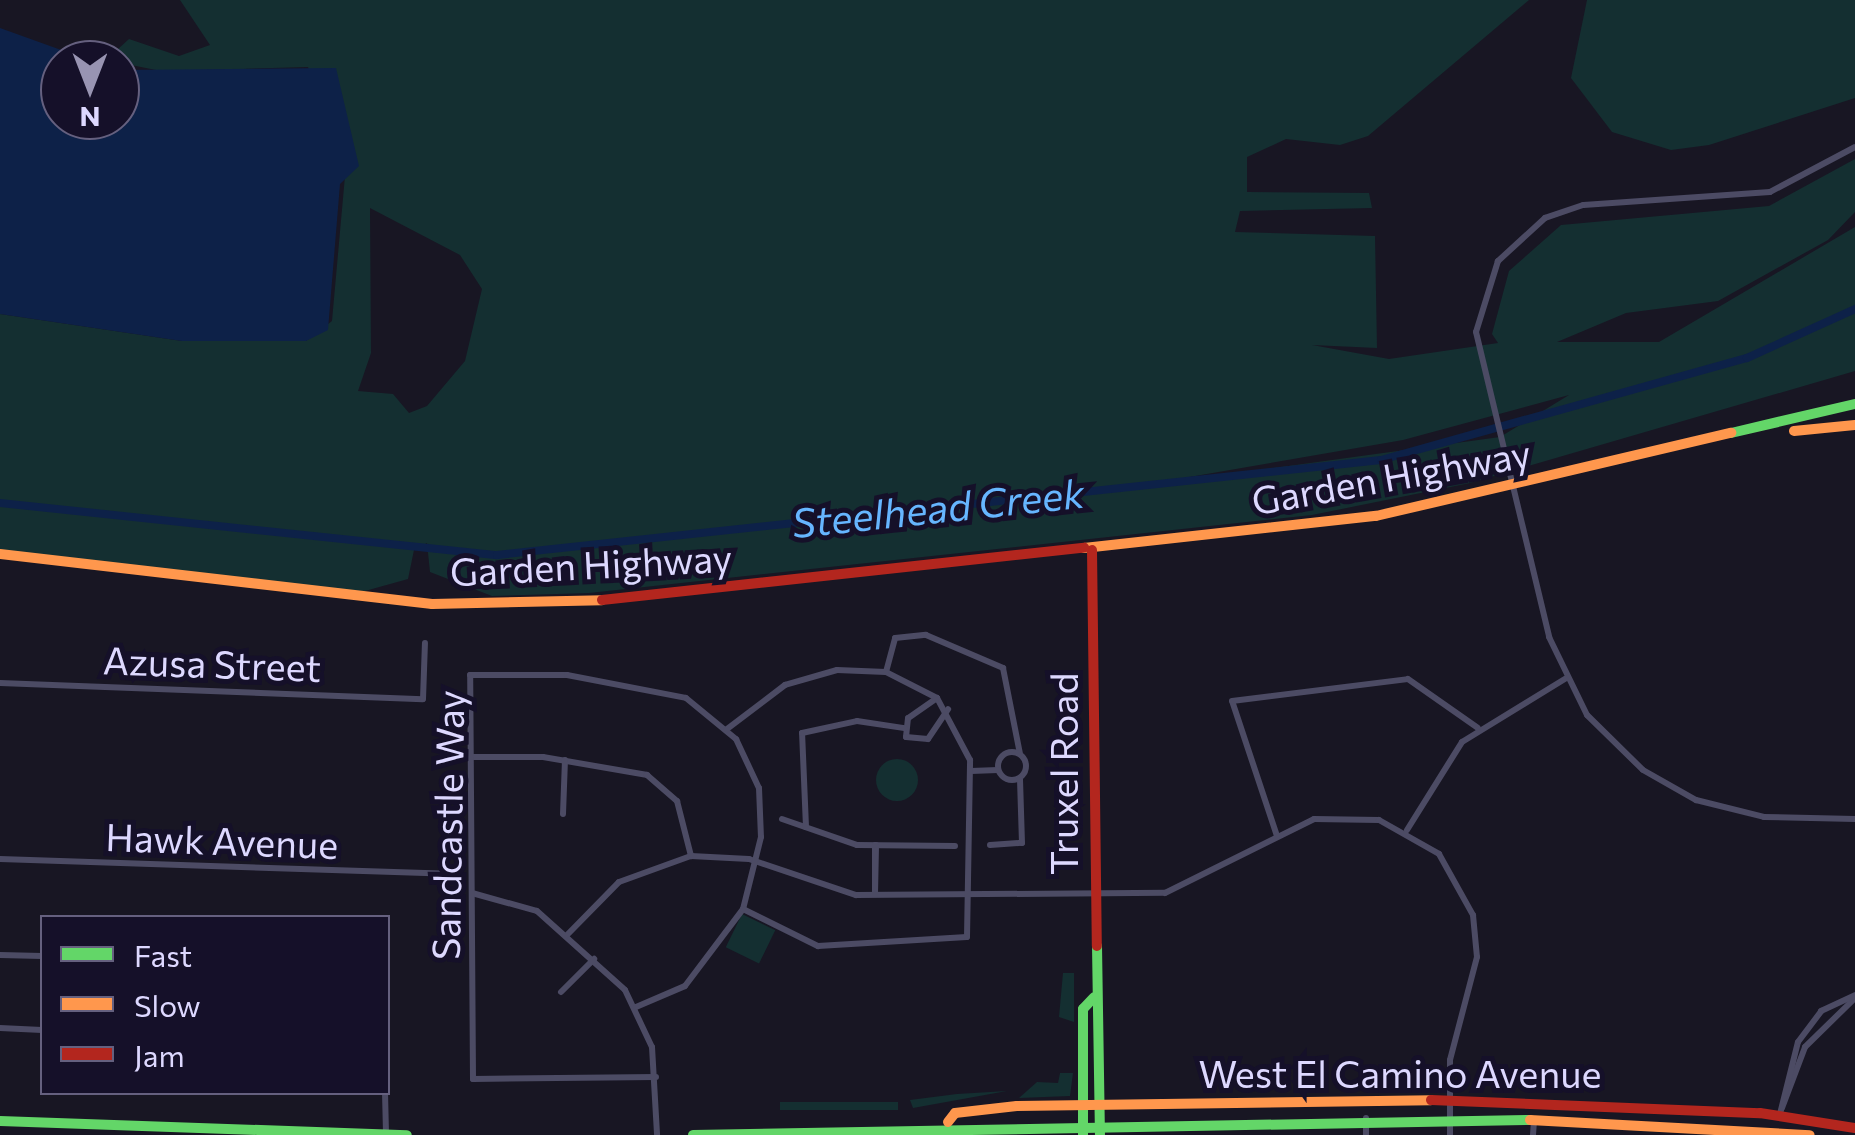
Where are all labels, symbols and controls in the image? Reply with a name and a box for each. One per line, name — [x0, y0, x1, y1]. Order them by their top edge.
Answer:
north arrow — [40, 40, 140, 140]
text: N — [80, 101, 101, 135]
street label: Garden Highway — [1248, 429, 1534, 523]
water label: Steelhead Creek — [789, 468, 1087, 546]
street label: Garden Highway — [449, 534, 733, 594]
street label: Azusa Street — [102, 636, 322, 690]
street label: Truxel Road — [1040, 673, 1086, 875]
street label: Sandcastle Way — [422, 690, 472, 960]
street label: Hawk Avenue — [105, 813, 339, 867]
legend — [40, 915, 390, 1095]
text: Fast — [134, 936, 192, 973]
text: Slow — [134, 986, 201, 1023]
text: Jam — [134, 1036, 185, 1073]
street label: West El Camino Avenue — [1199, 1050, 1601, 1096]

